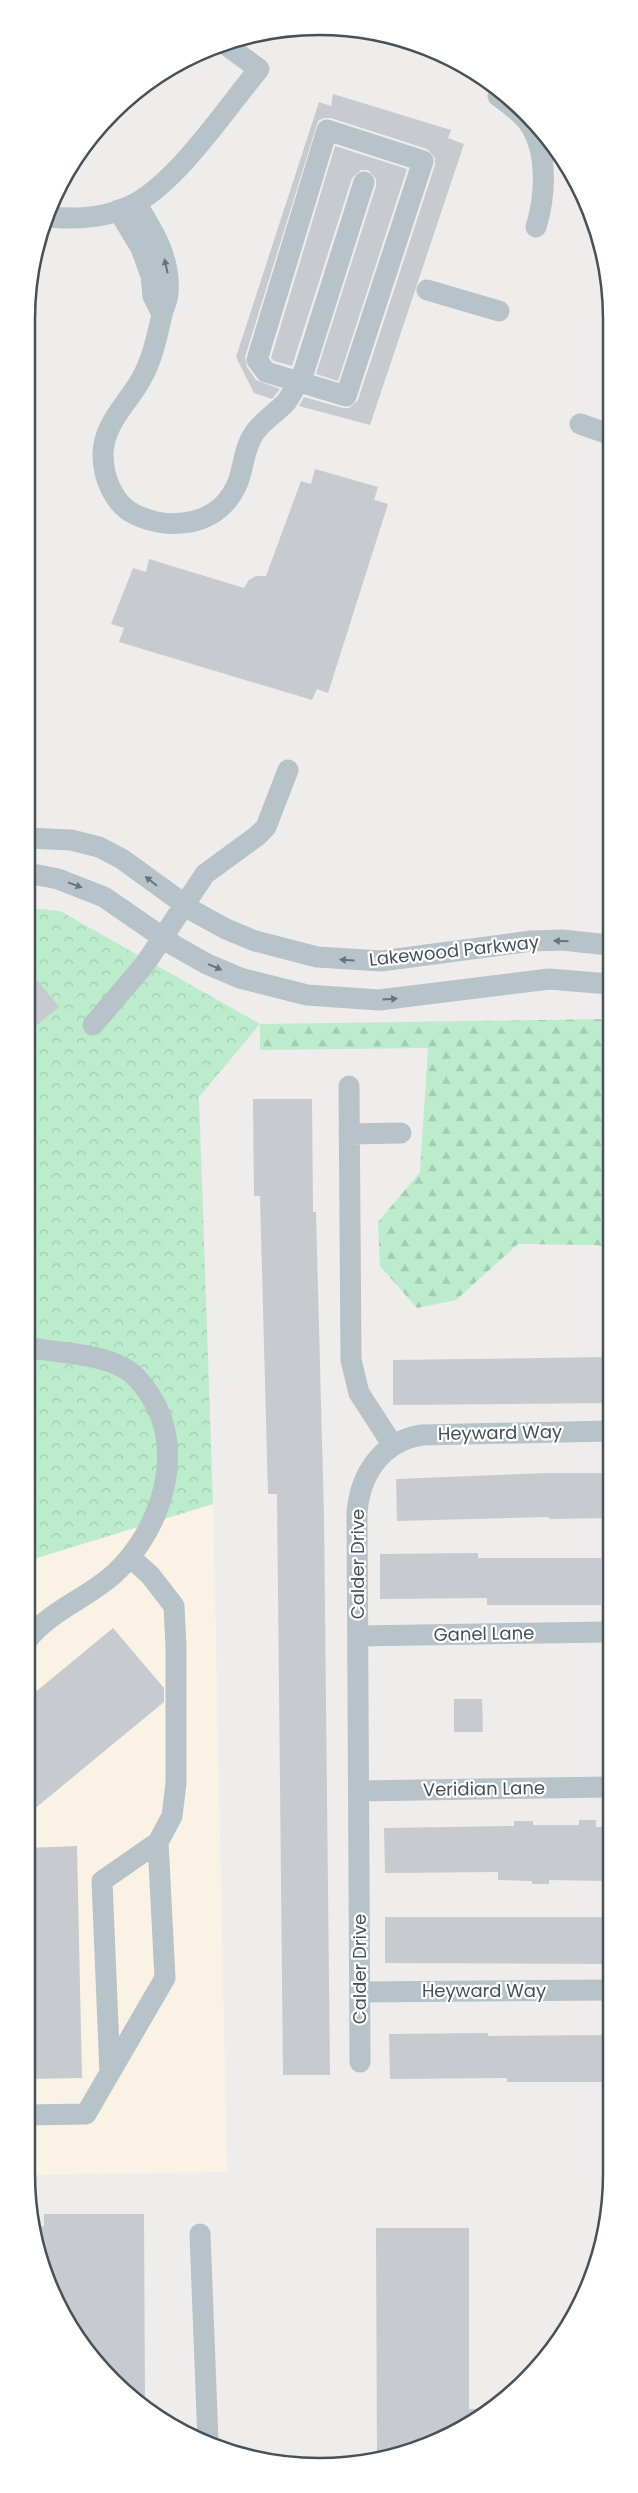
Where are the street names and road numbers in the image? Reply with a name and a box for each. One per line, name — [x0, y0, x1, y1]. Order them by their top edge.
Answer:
street label: Lakewood Parkway — [368, 929, 540, 972]
street label: Heyward Way — [438, 1419, 562, 1446]
street label: Calder Drive — [345, 1509, 370, 1619]
street label: Ganel Lane — [433, 1620, 535, 1647]
street label: Veridian Lane — [423, 1775, 545, 1802]
street label: Calder Drive — [347, 1914, 372, 2024]
street label: Heyward Way — [422, 1978, 546, 2003]

